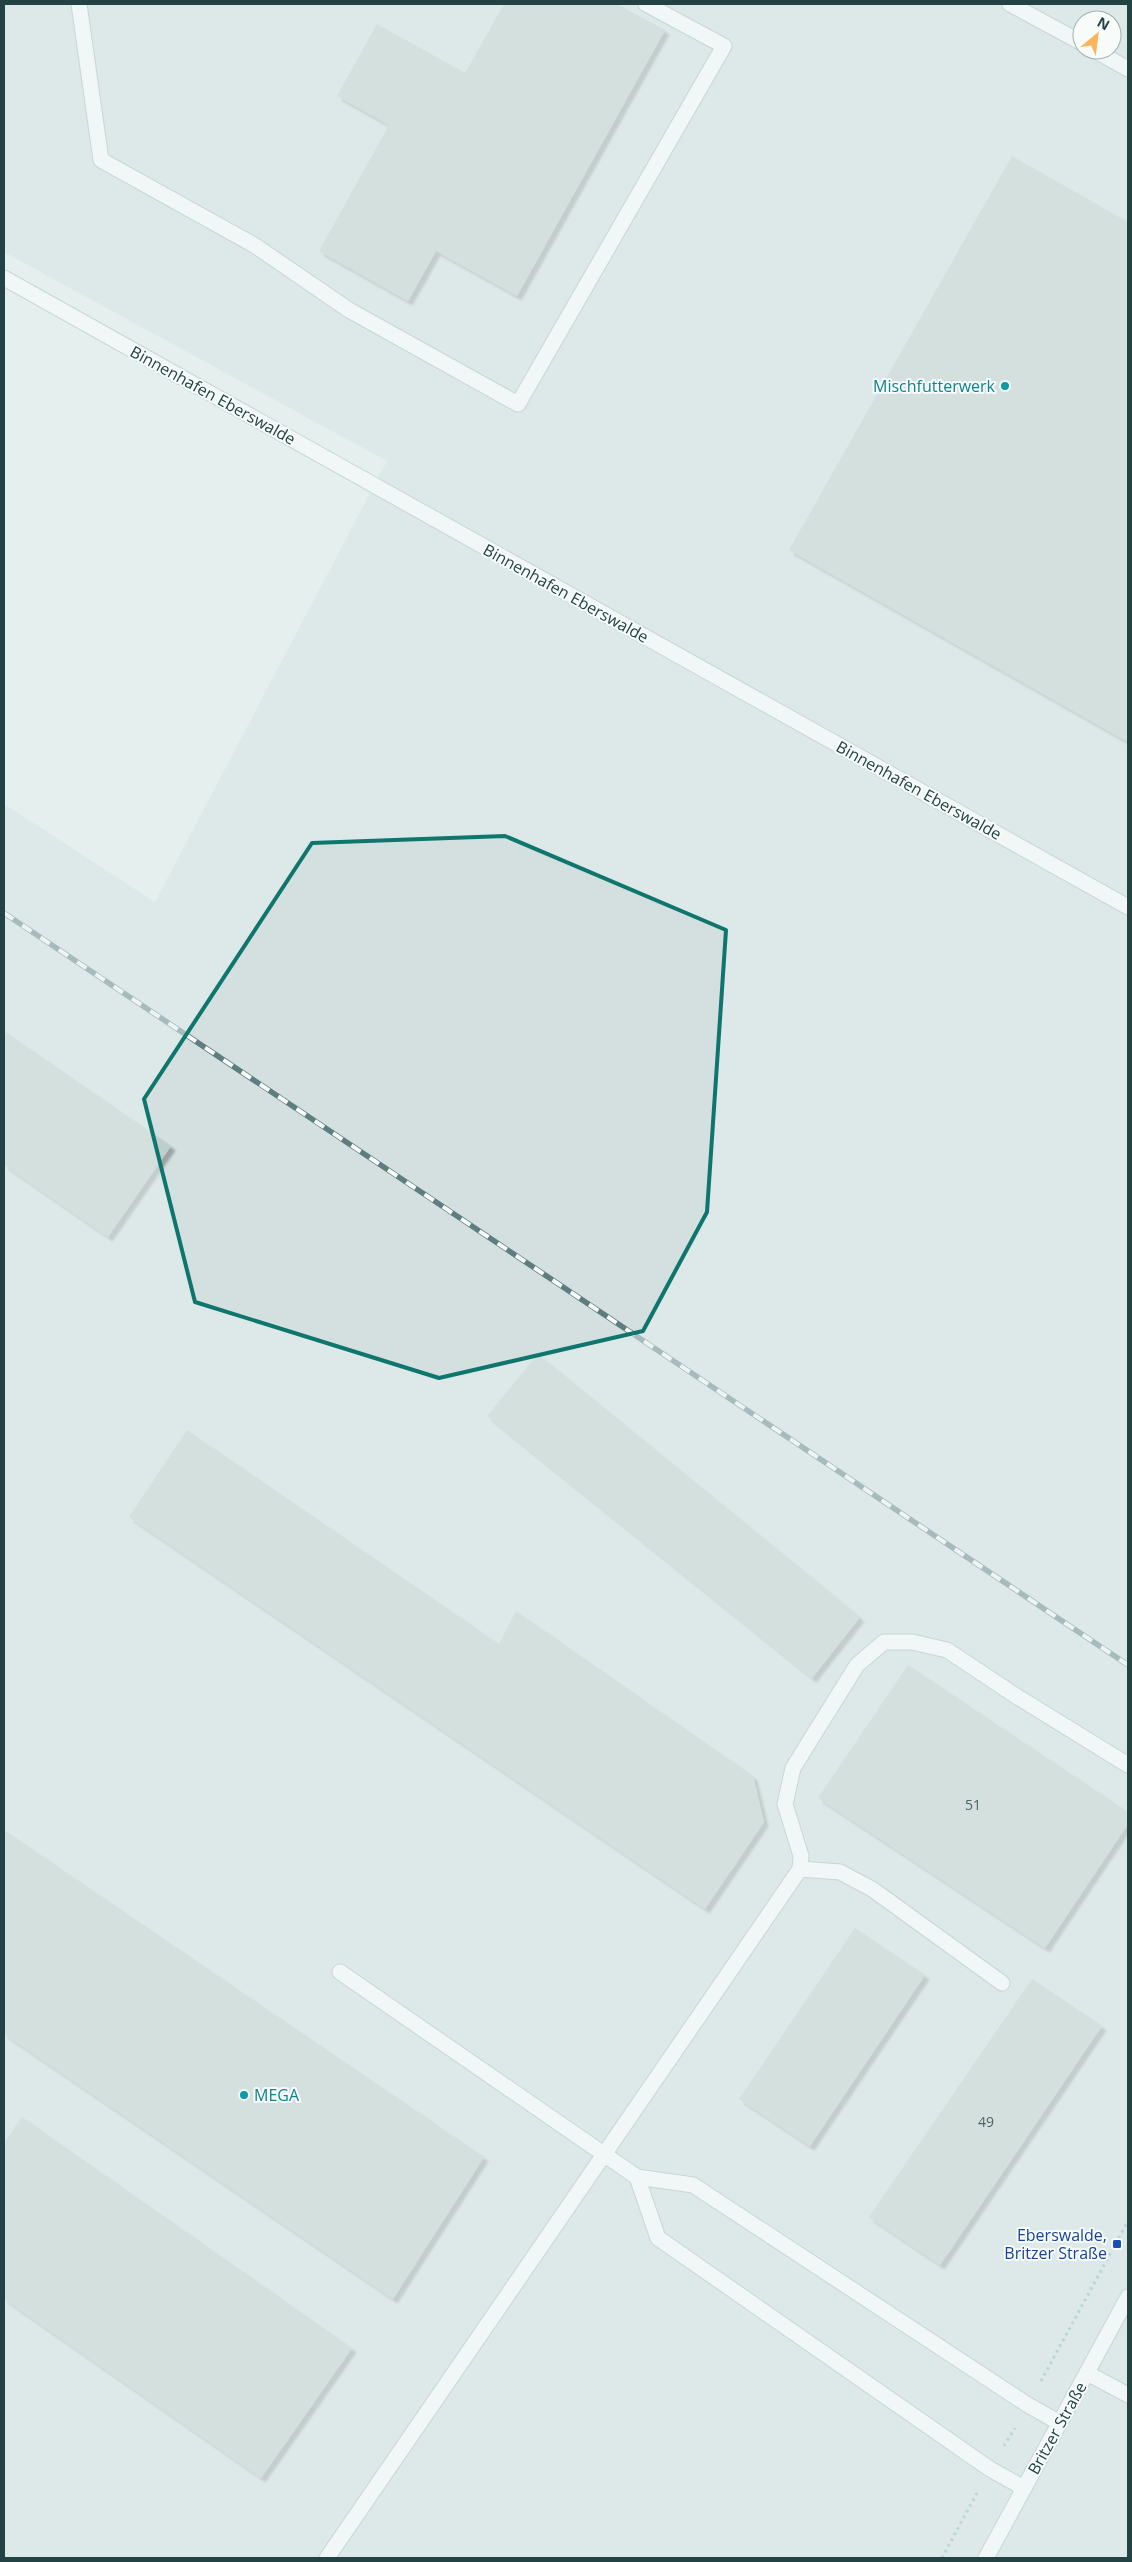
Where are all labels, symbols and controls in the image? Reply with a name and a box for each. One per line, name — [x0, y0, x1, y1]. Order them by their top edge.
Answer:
north arrow — [1072, 10, 1122, 60]
text: N — [1094, 12, 1113, 34]
street label: Binnenhafen Eberswalde — [126, 340, 300, 450]
place label: Mischfutterwerk — [873, 375, 996, 397]
marker: Mischfutterwerk — [999, 380, 1011, 392]
street label: Binnenhafen Eberswalde — [479, 538, 653, 648]
street label: Binnenhafen Eberswalde — [832, 735, 1006, 845]
house number: 51 — [965, 1795, 981, 1814]
place label: MEGA — [254, 2084, 300, 2106]
marker: MEGA — [238, 2089, 250, 2101]
house number: 49 — [978, 2112, 994, 2131]
place label: Eberswalde, Britzer Straße — [1004, 2224, 1107, 2264]
marker: Eberswalde, Britzer Straße — [1111, 2238, 1123, 2250]
street label: Britzer Straße — [1022, 2378, 1092, 2478]

